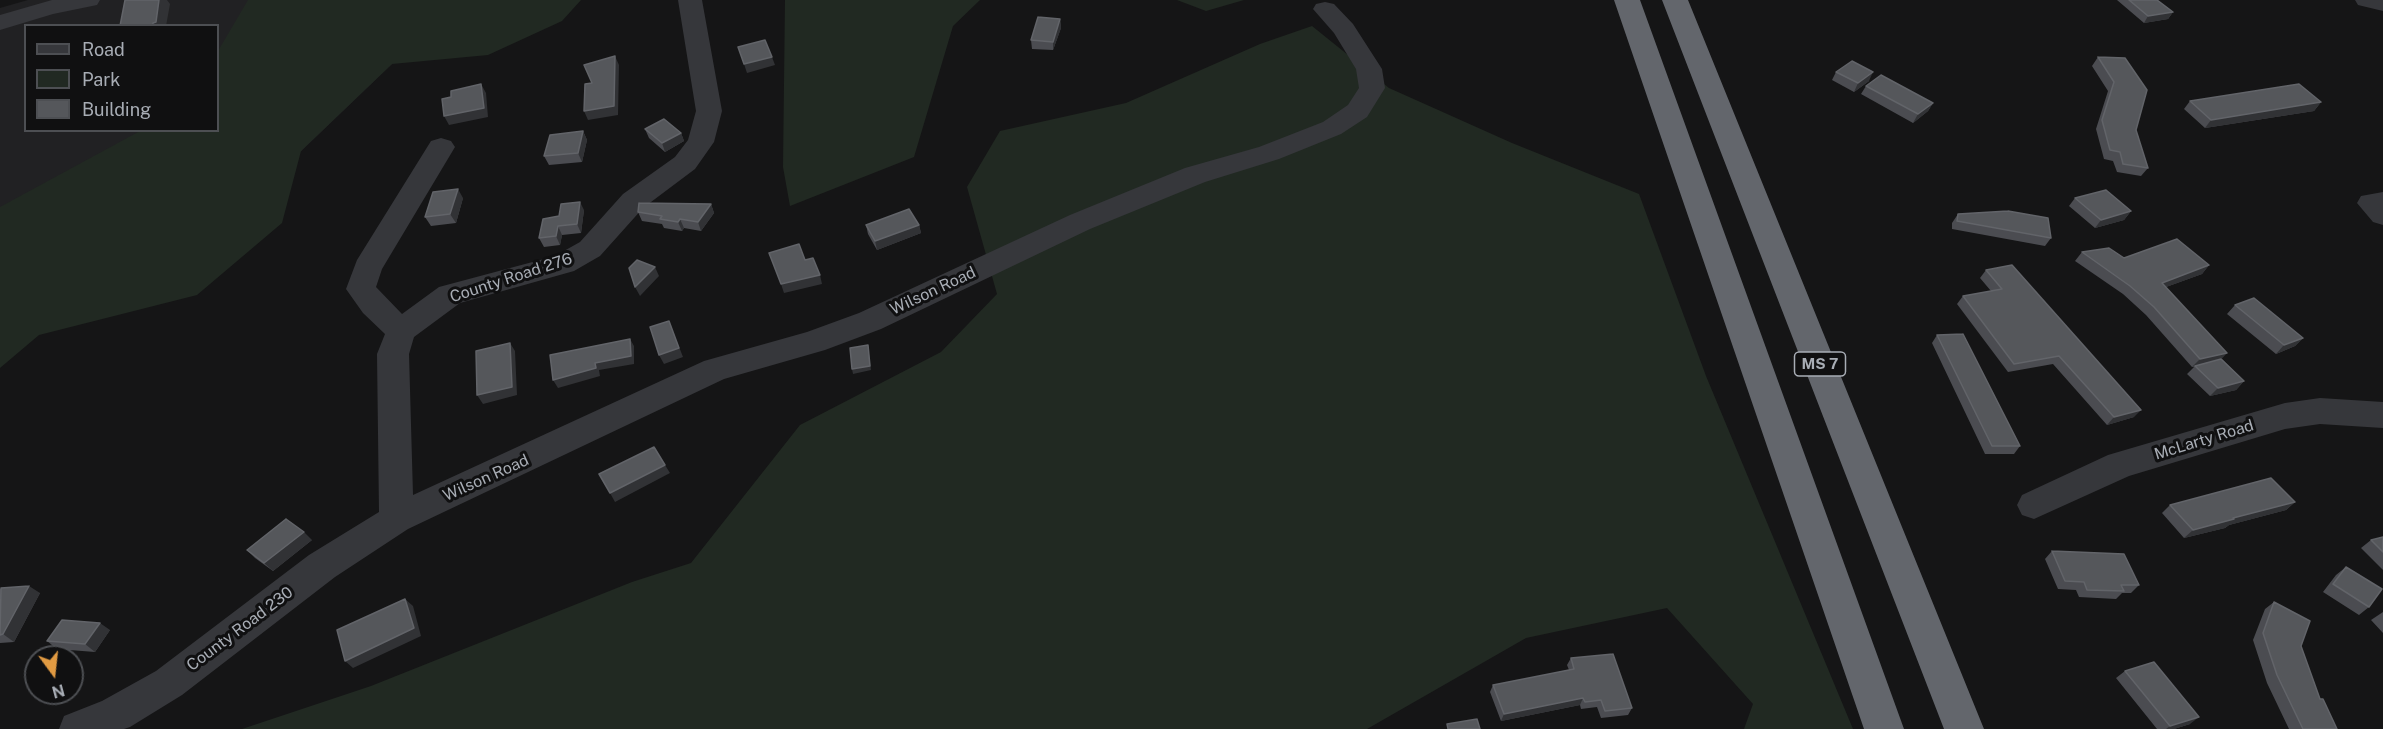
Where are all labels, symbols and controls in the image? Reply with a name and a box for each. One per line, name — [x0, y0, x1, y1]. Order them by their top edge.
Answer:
legend — [24, 24, 219, 132]
text: Road — [82, 39, 125, 60]
text: Park — [82, 69, 120, 90]
text: Building — [82, 99, 151, 120]
street label: County Road 276 — [447, 249, 575, 307]
street label: Wilson Road — [887, 263, 979, 319]
road number: MS 7 — [1794, 352, 1846, 376]
street label: McLarty Road — [2152, 416, 2256, 464]
street label: Wilson Road — [440, 451, 532, 505]
street label: County Road 230 — [183, 583, 297, 675]
north arrow — [24, 645, 84, 705]
text: N — [50, 680, 67, 702]

